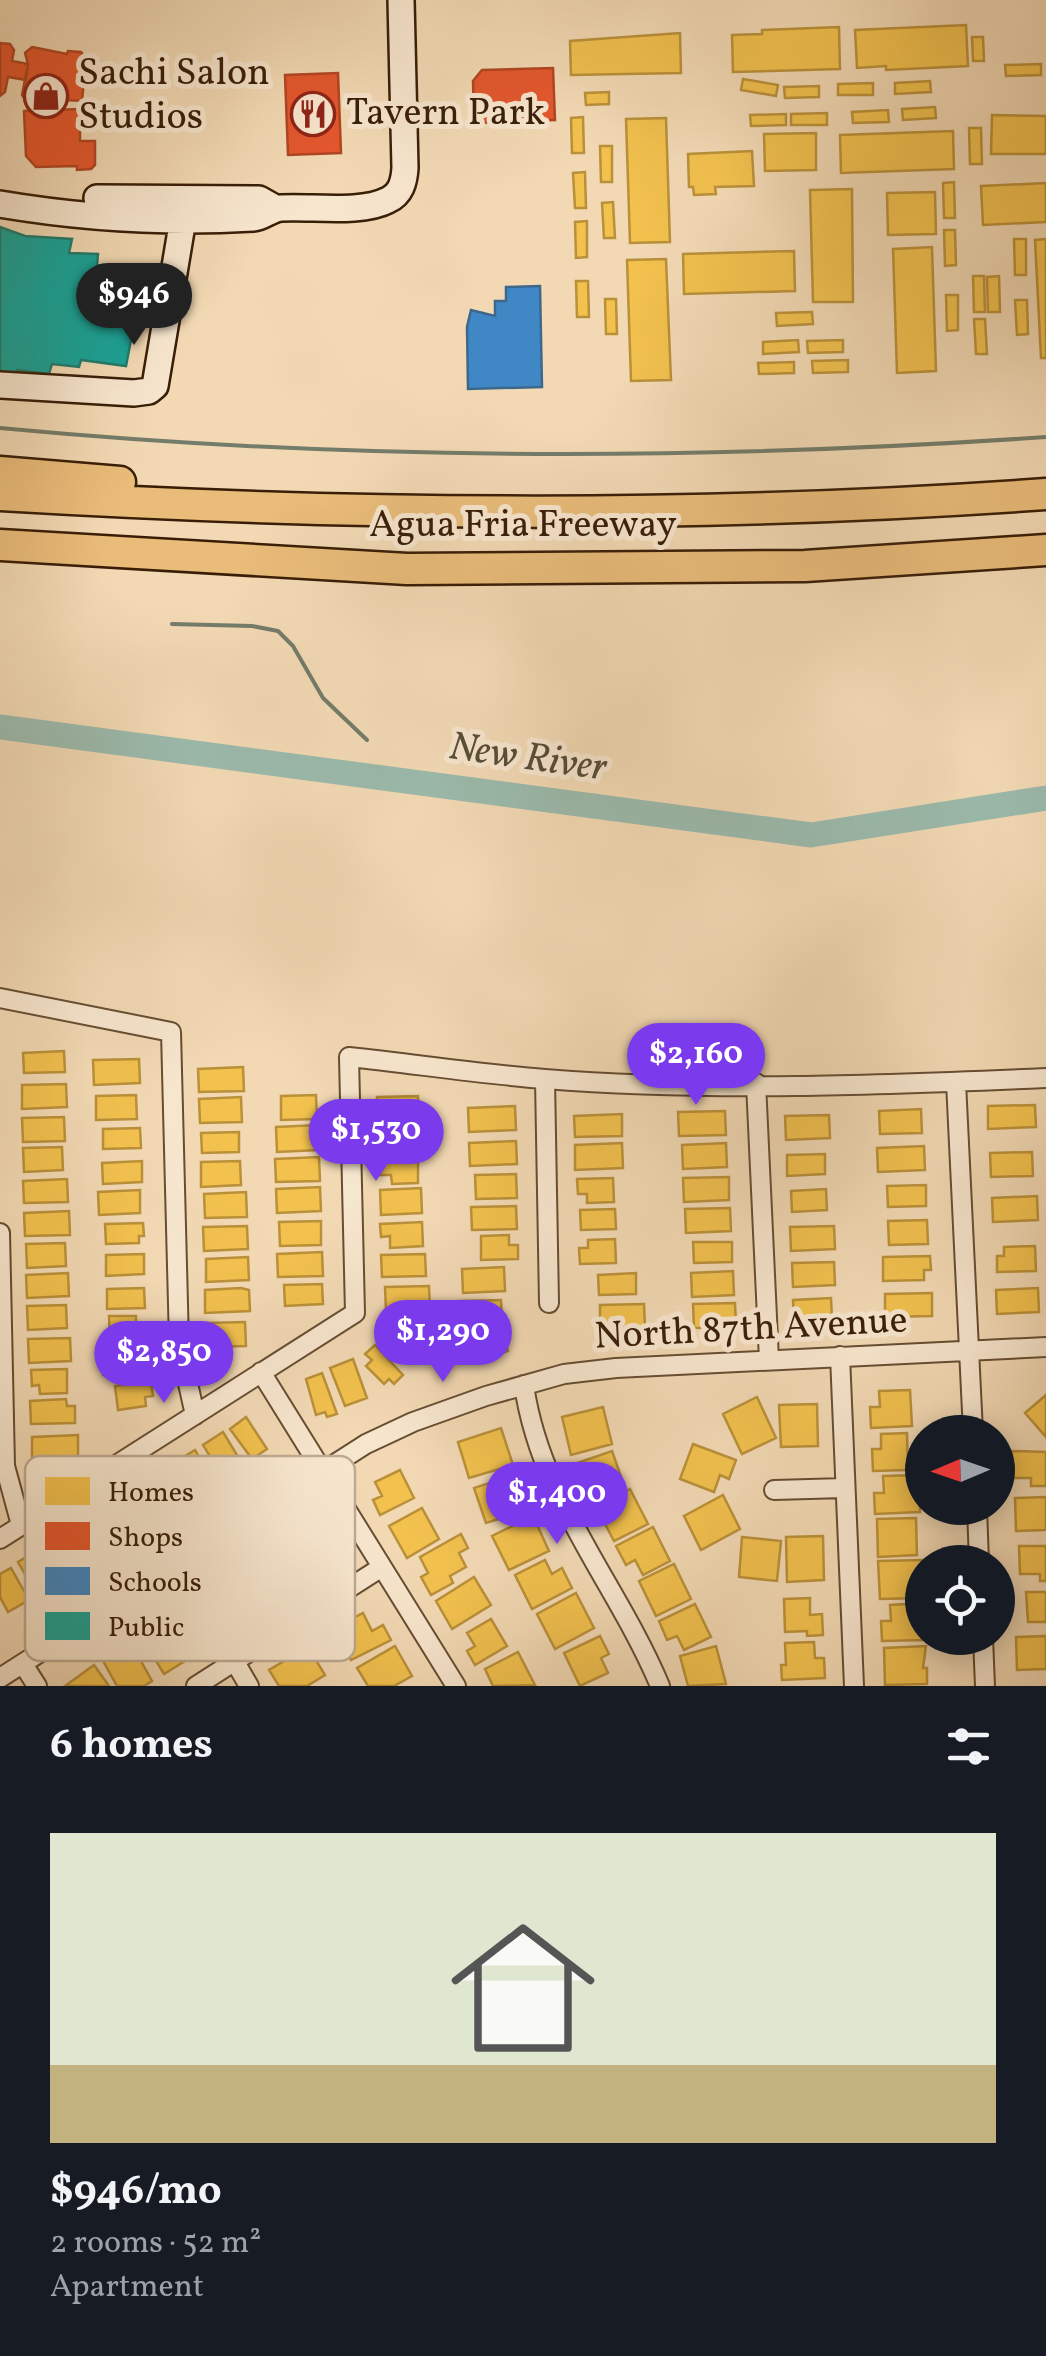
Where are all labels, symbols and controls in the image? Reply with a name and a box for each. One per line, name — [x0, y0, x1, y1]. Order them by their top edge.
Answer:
place label: Sachi Salon Studios — [78, 48, 270, 145]
shop icon: Sachi Salon Studios — [23, 73, 69, 119]
place label: Tavern Park — [346, 88, 545, 141]
restaurant icon: Tavern Park — [290, 91, 336, 137]
pin: $946 — [75, 263, 193, 348]
text: $946 — [98, 273, 170, 317]
street label: Agua Fria Freeway — [369, 500, 677, 553]
water label: New River — [446, 720, 611, 798]
pin: $2,160 — [615, 1023, 777, 1108]
text: $2,160 — [649, 1033, 743, 1077]
pin: $1,530 — [295, 1099, 457, 1184]
text: $1,530 — [331, 1109, 421, 1153]
street label: North 87th Avenue — [593, 1295, 909, 1365]
pin: $1,290 — [362, 1300, 524, 1385]
text: $1,290 — [396, 1310, 490, 1354]
pin: $2,850 — [83, 1321, 245, 1406]
text: $2,850 — [116, 1331, 212, 1375]
north arrow — [905, 1415, 1015, 1525]
map controls — [905, 1415, 1015, 1655]
legend — [25, 1456, 355, 1661]
pin: $1,400 — [476, 1462, 638, 1547]
text: $1,400 — [508, 1472, 606, 1516]
text: Homes — [108, 1474, 194, 1513]
text: Shops — [108, 1519, 183, 1558]
button: locate — [905, 1545, 1015, 1655]
text: Schools — [108, 1564, 202, 1603]
text: Public — [108, 1609, 184, 1648]
text: 6 homes — [50, 1717, 213, 1776]
icon: filters — [941, 1719, 996, 1774]
icon: home — [433, 1898, 613, 2078]
text: $946/mo — [50, 2163, 222, 2222]
text: 2 rooms · 52 m² — [50, 2222, 261, 2266]
text: Apartment — [50, 2266, 204, 2310]

